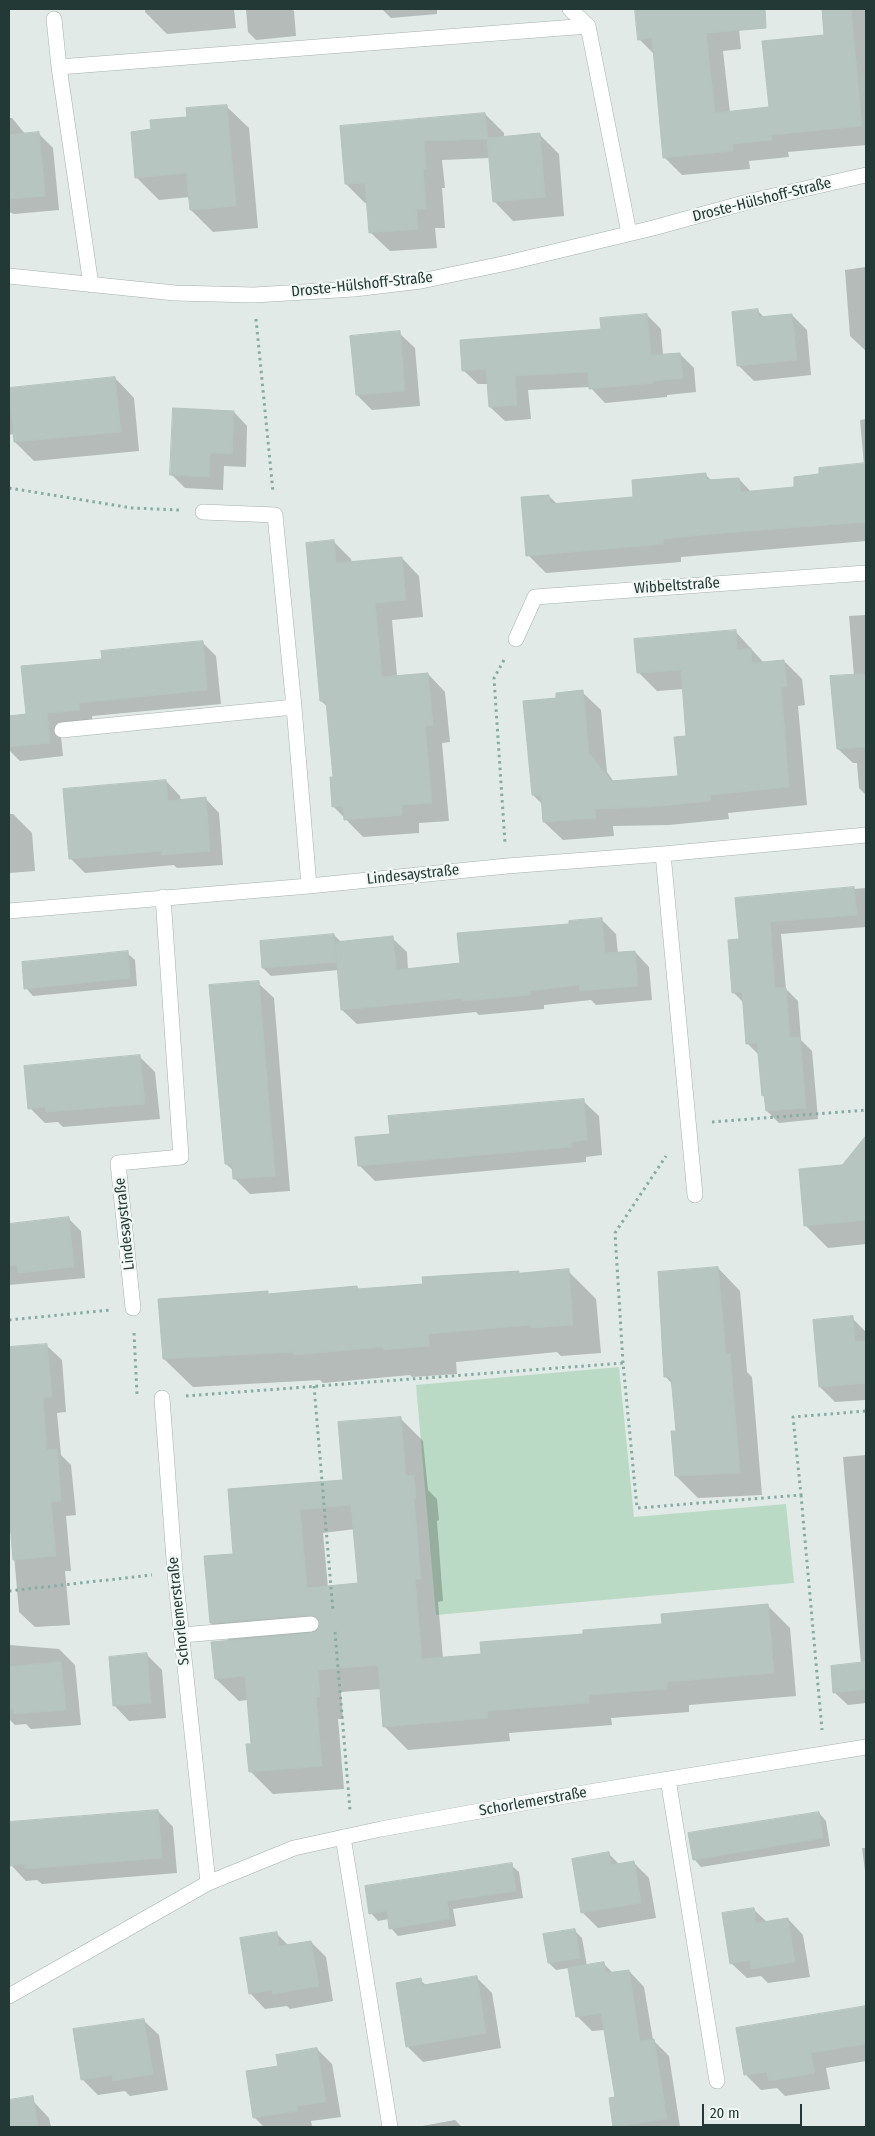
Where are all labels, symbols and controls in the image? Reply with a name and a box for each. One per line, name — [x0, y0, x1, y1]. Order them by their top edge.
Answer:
street label: Droste-Hülshoff-Straße — [691, 174, 833, 226]
street label: Droste-Hülshoff-Straße — [290, 269, 434, 301]
street label: Wibbeltstraße — [633, 574, 721, 598]
street label: Lindesaystraße — [366, 861, 460, 889]
street label: Lindesaystraße — [111, 1177, 139, 1271]
street label: Schorlemerstraße — [164, 1556, 194, 1666]
street label: Schorlemerstraße — [478, 1784, 588, 1820]
scale bar — [705, 2094, 805, 2126]
text: 20 m — [710, 2104, 740, 2122]

